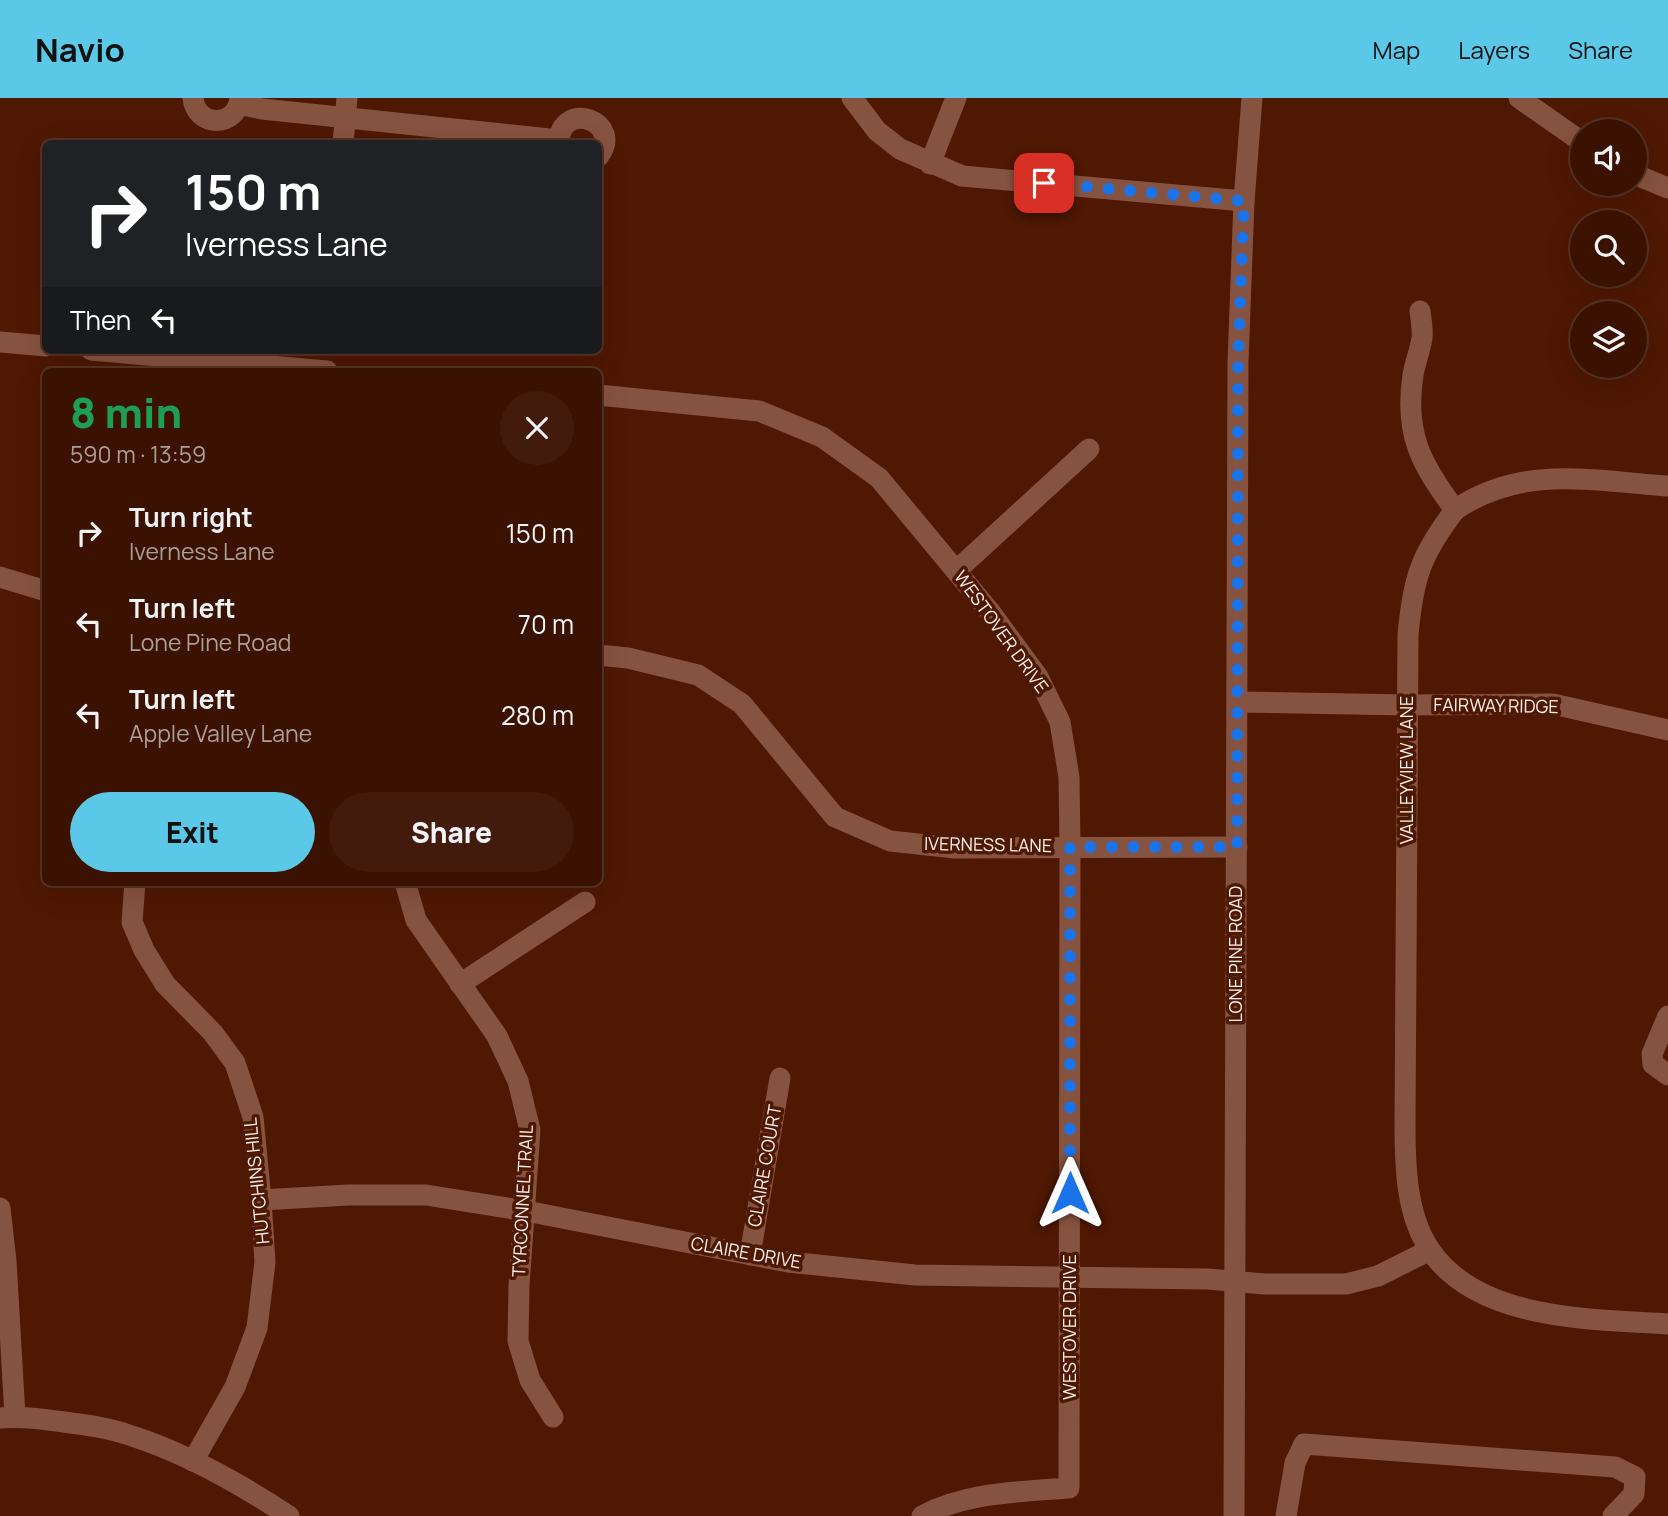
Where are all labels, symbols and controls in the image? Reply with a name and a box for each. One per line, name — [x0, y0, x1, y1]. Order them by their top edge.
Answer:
text: Navio — [35, 27, 125, 72]
text: Map — [1373, 33, 1420, 66]
text: Layers — [1458, 33, 1530, 66]
text: Share — [1568, 33, 1633, 66]
map controls — [1570, 119, 1647, 378]
button: sound — [1570, 119, 1647, 196]
pin — [1014, 153, 1074, 213]
text: 150 m — [185, 158, 321, 225]
icon: arrive — [1025, 164, 1063, 202]
icon: right — [70, 168, 161, 259]
button: search — [1570, 210, 1647, 287]
text: Iverness Lane — [185, 222, 388, 266]
icon: left — [145, 301, 183, 339]
button: layers — [1570, 301, 1647, 378]
text: Then — [70, 302, 131, 338]
text: 8 min — [70, 383, 182, 441]
button: close — [500, 391, 574, 465]
text: 590 m · 13:59 — [70, 438, 206, 470]
text: Turn right — [129, 499, 253, 535]
icon: right — [70, 514, 108, 552]
text: 150 m — [506, 515, 574, 551]
text: Iverness Lane — [129, 535, 275, 567]
street label: WESTOVER DRIVE — [949, 565, 1054, 697]
text: Turn left — [129, 590, 236, 626]
icon: left — [70, 605, 108, 643]
text: 70 m — [518, 606, 574, 642]
text: Lone Pine Road — [129, 626, 291, 658]
text: Turn left — [129, 681, 236, 717]
street label: FAIRWAY RIDGE — [1433, 692, 1559, 718]
icon: left — [70, 696, 108, 734]
street label: VALLEYVIEW LANE — [1394, 696, 1418, 844]
text: 280 m — [501, 697, 574, 733]
text: Apple Valley Lane — [129, 717, 312, 749]
button: Exit — [70, 792, 315, 872]
button: Share — [329, 792, 574, 872]
street label: IVERNESS LANE — [924, 831, 1052, 857]
street label: LONE PINE ROAD — [1223, 886, 1247, 1022]
street label: CLAIRE COURT — [741, 1103, 787, 1229]
street label: HUTCHINS HILL — [237, 1117, 275, 1246]
street label: TYRCONNEL TRAIL — [506, 1124, 538, 1277]
position arrow — [1033, 1156, 1107, 1230]
street label: CLAIRE DRIVE — [689, 1231, 803, 1274]
street label: WESTOVER DRIVE — [1057, 1254, 1081, 1400]

